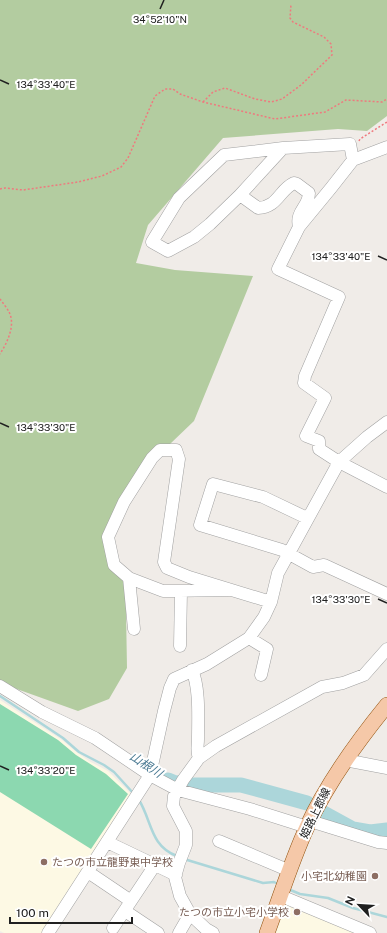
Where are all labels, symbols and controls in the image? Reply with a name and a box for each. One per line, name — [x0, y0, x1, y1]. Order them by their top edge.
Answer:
text: 34°52'10"N — [133, 13, 187, 25]
text: 134°33'40"E — [16, 78, 76, 90]
text: 134°33'40"E — [311, 250, 371, 262]
text: 134°33'30"E — [16, 421, 76, 433]
text: 134°33'30"E — [311, 593, 371, 605]
water label: 山根川 — [127, 749, 167, 782]
text: 134°33'20"E — [17, 764, 75, 776]
street label: 姫路上郡線 — [298, 786, 332, 840]
place label: たつの市立龍野東中学校 — [52, 856, 173, 868]
marker: たつの市立龍野東中学校 — [39, 857, 49, 867]
place label: 小宅北幼稚園 — [301, 870, 367, 882]
marker: 小宅北幼稚園 — [370, 871, 380, 881]
north arrow — [339, 885, 379, 925]
text: N — [343, 894, 357, 907]
scale bar — [10, 899, 132, 925]
text: 100 m — [16, 906, 49, 920]
place label: たつの市立小宅小学校 — [179, 906, 289, 918]
marker: たつの市立小宅小学校 — [292, 907, 302, 917]

